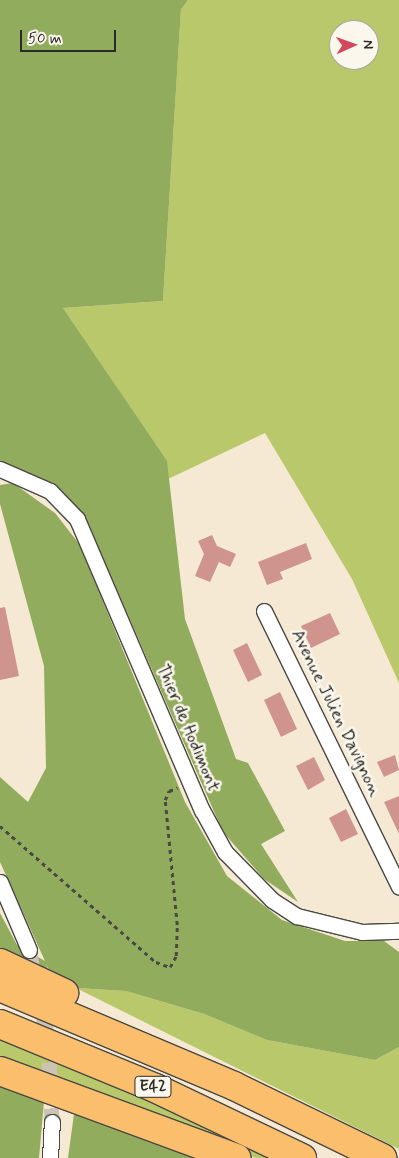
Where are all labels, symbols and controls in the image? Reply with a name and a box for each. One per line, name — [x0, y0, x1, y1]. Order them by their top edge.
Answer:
scale bar — [22, 20, 119, 52]
north arrow — [329, 20, 379, 70]
text: 50 m — [28, 29, 62, 49]
text: N — [359, 40, 377, 49]
street label: Avenue Julien Davignon — [286, 626, 386, 800]
street label: Thier de Hodimont — [151, 659, 225, 797]
road number: E42 — [134, 1074, 172, 1100]

